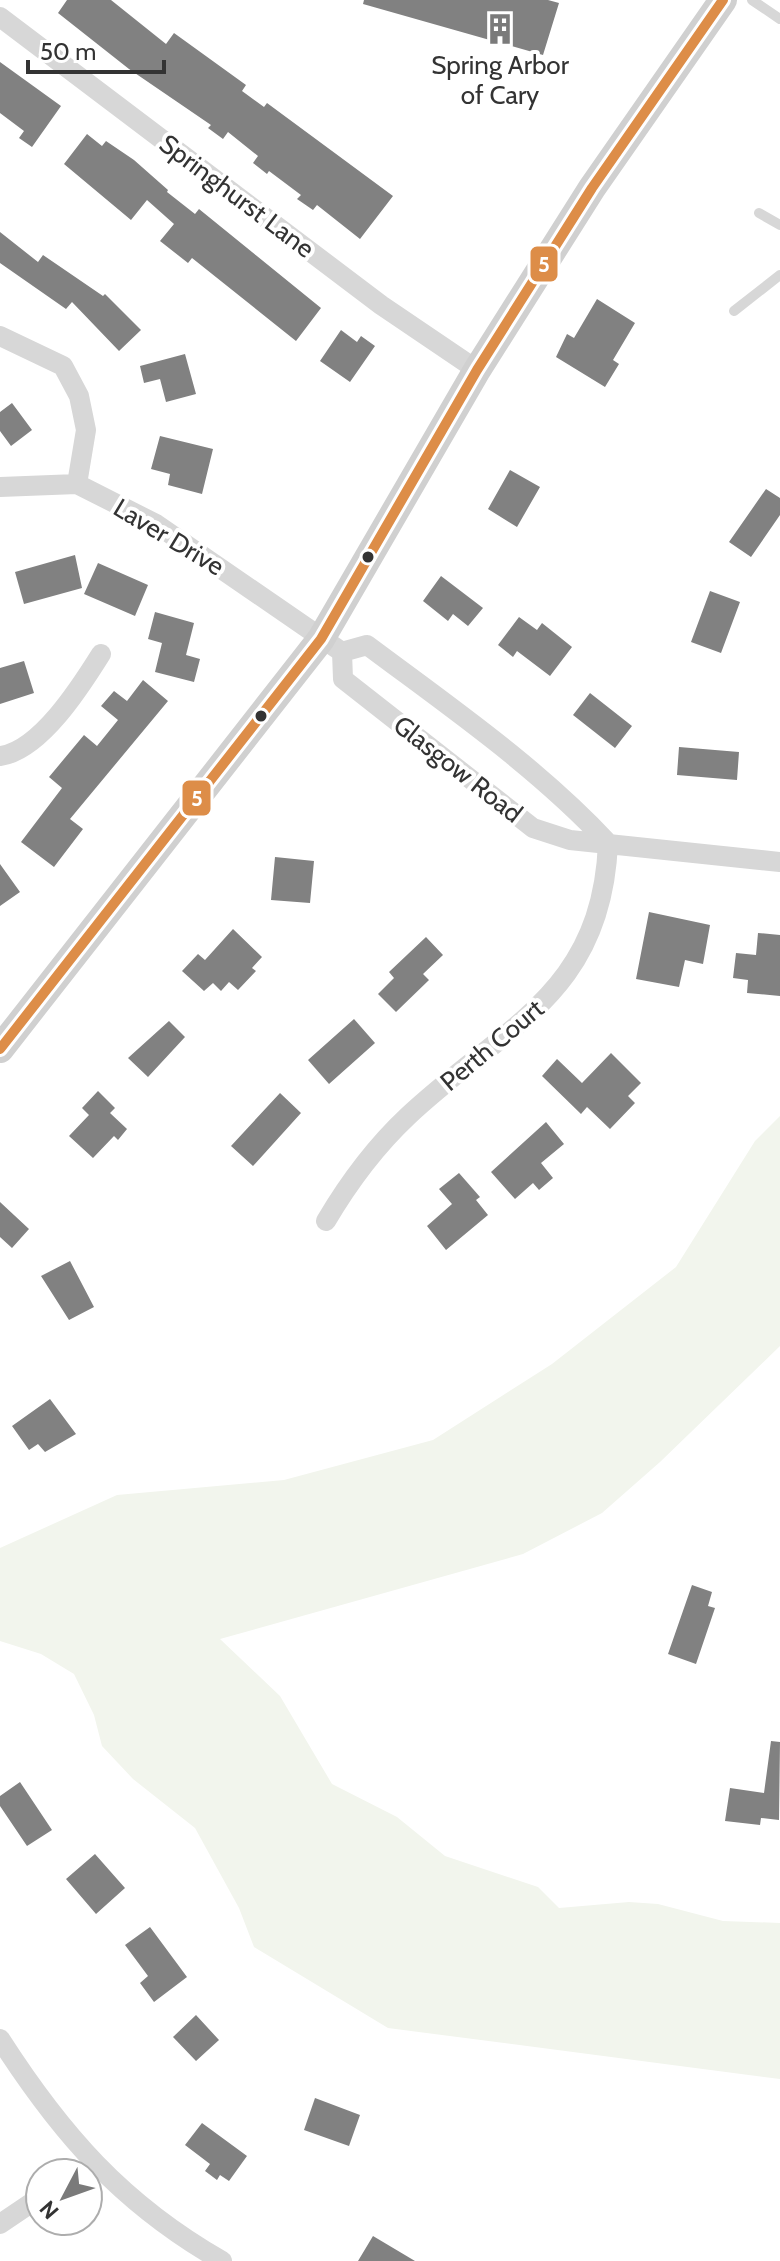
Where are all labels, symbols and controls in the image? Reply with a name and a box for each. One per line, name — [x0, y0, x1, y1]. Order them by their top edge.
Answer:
building icon: Spring Arbor of Cary — [483, 12, 517, 46]
scale bar — [28, 24, 164, 74]
text: 50 m — [40, 37, 96, 66]
place label: Spring Arbor of Cary — [431, 49, 570, 111]
street label: Springhurst Lane — [153, 127, 321, 265]
line badge: 5 — [529, 245, 559, 283]
text: 5 — [538, 251, 550, 278]
street label: Laver Drive — [108, 492, 230, 582]
unlabelled marker — [360, 549, 376, 565]
unlabelled marker — [253, 708, 269, 724]
street label: Glasgow Road — [387, 709, 529, 829]
line badge: 5 — [181, 779, 212, 817]
text: 5 — [191, 785, 203, 812]
street label: Perth Court — [434, 992, 550, 1098]
north arrow — [24, 2157, 104, 2237]
text: N — [34, 2195, 65, 2225]

